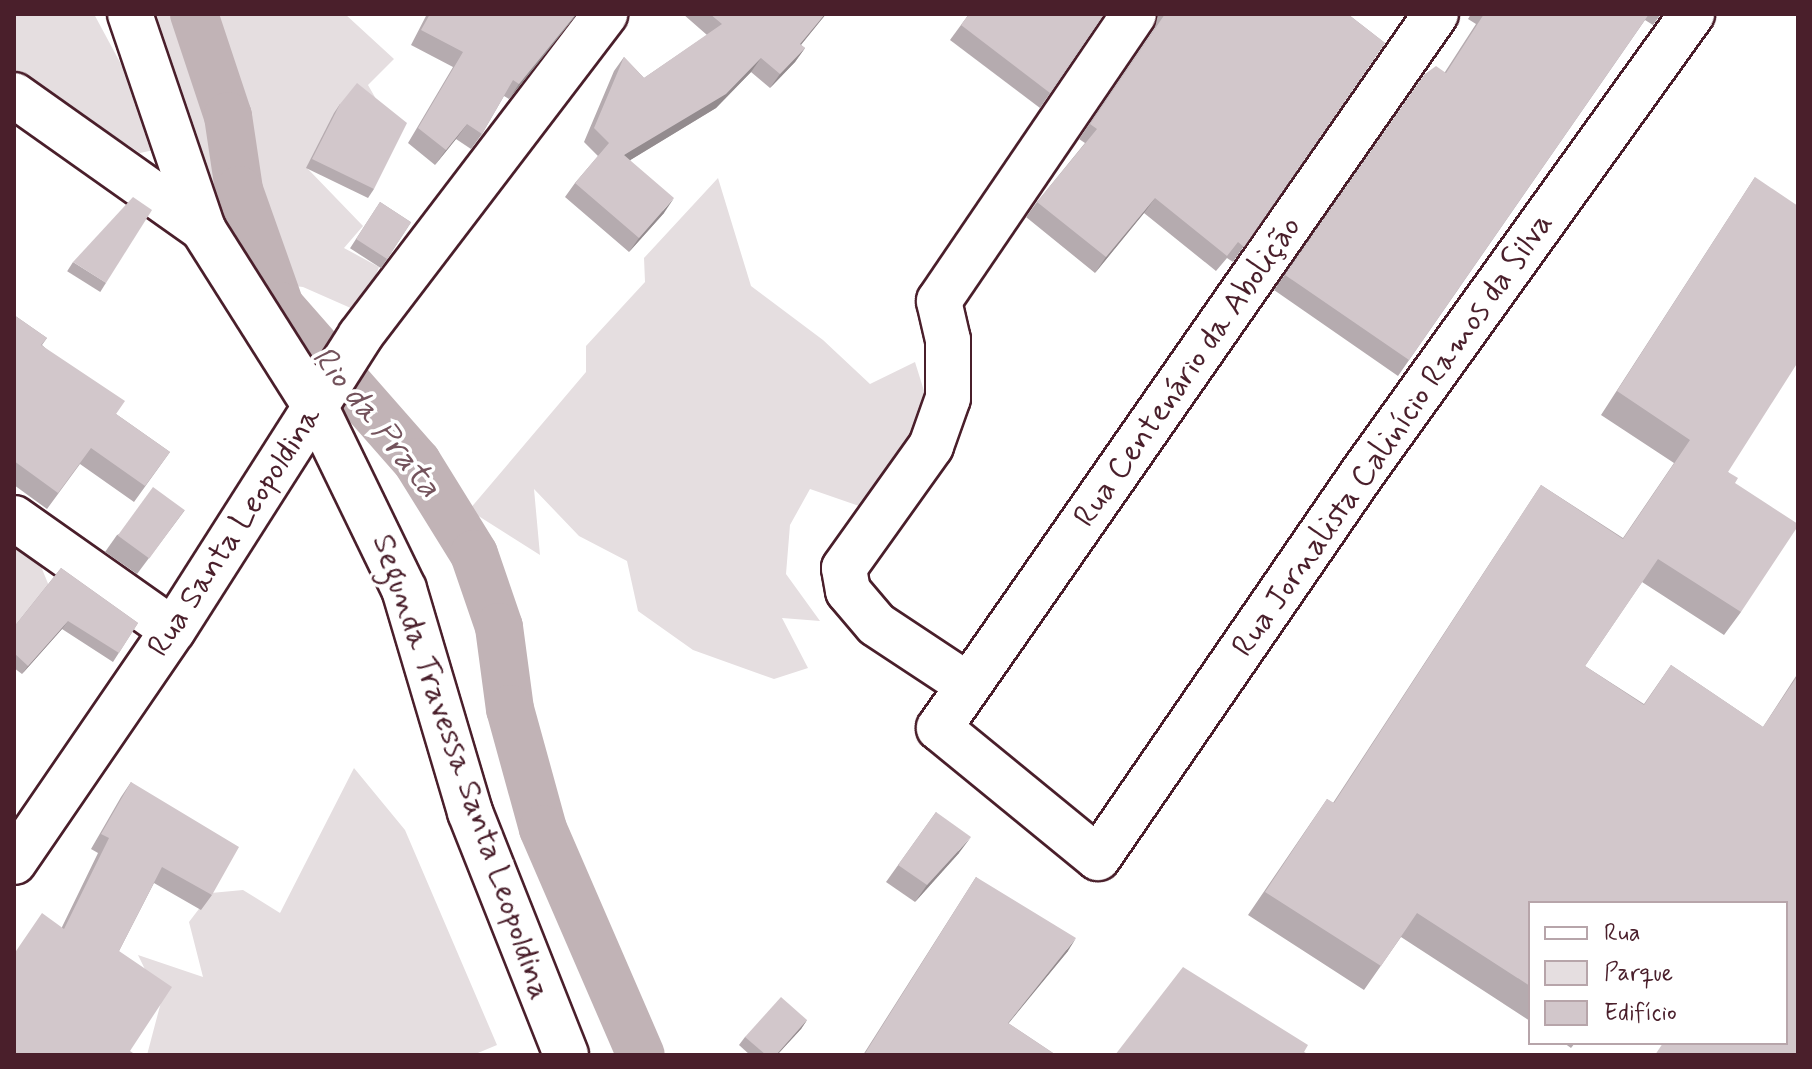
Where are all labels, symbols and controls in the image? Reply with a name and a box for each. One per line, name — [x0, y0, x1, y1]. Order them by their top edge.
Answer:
street label: Rua Jornalista Calinício Ramos da Silva — [1225, 207, 1561, 663]
street label: Rua Centenário da Abolição — [1067, 211, 1309, 533]
water label: Rio da Prata — [305, 341, 447, 503]
street label: Rua Santa Leopoldina — [142, 403, 328, 661]
street label: Segunda Travessa Santa Leopoldina — [364, 533, 558, 1001]
legend — [1528, 901, 1788, 1045]
text: Rua — [1604, 918, 1641, 949]
text: Parque — [1604, 958, 1673, 989]
text: Edifício — [1604, 998, 1677, 1029]

